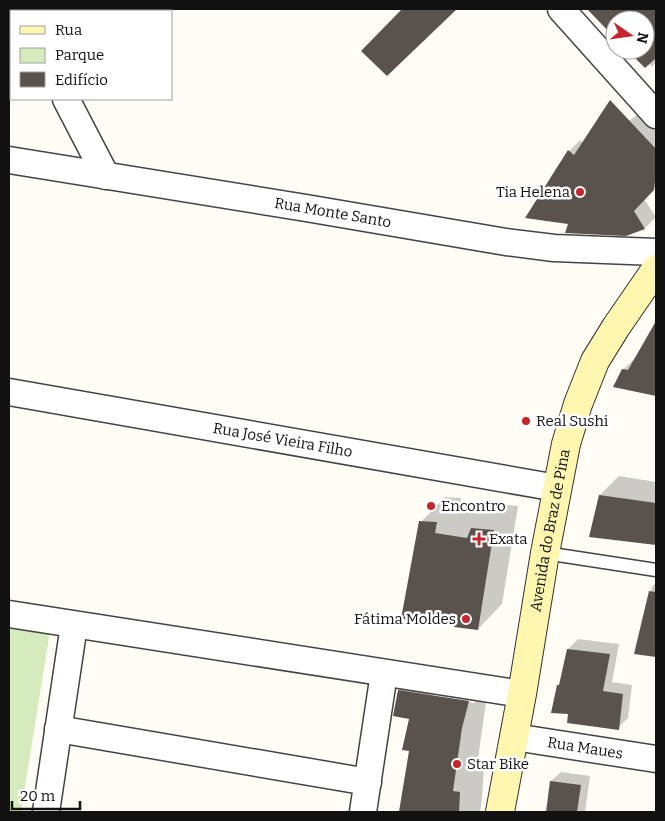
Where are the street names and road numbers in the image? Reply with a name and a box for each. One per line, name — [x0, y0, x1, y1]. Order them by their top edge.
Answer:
street label: Rua Monte Santo — [273, 194, 393, 231]
street label: Rua José Vieira Filho — [212, 419, 354, 461]
street label: Avenida do Braz de Pina — [527, 447, 574, 613]
street label: Rua Maues — [546, 733, 624, 763]

